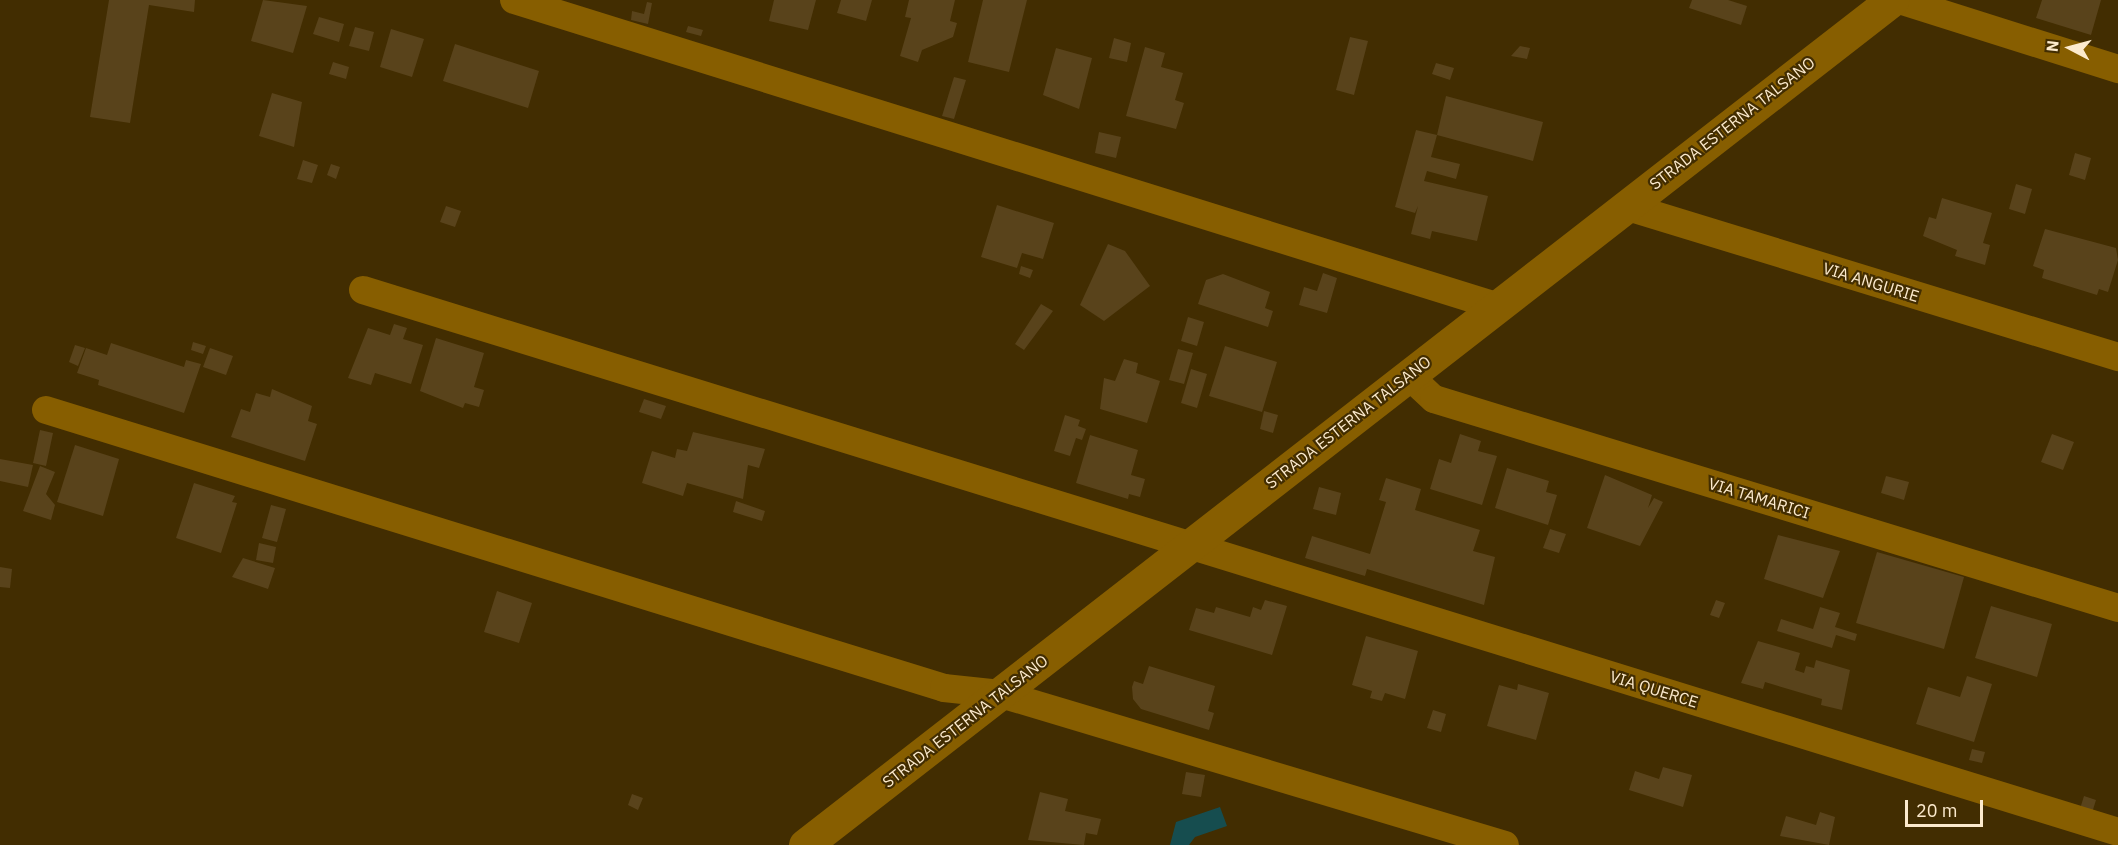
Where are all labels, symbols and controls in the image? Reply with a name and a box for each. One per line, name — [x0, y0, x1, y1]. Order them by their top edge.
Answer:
north arrow — [2040, 18, 2100, 78]
text: N — [2042, 39, 2063, 53]
street label: STRADA ESTERNA TALSANO — [1646, 53, 1818, 193]
street label: VIA ANGURIE — [1821, 258, 1921, 306]
street label: STRADA ESTERNA TALSANO — [1262, 352, 1434, 492]
street label: VIA TAMARICI — [1706, 474, 1812, 522]
street label: STRADA ESTERNA TALSANO — [879, 651, 1051, 791]
street label: VIA QUERCE — [1608, 667, 1700, 711]
scale bar — [1908, 788, 1986, 826]
text: 20 m — [1916, 799, 1958, 822]

